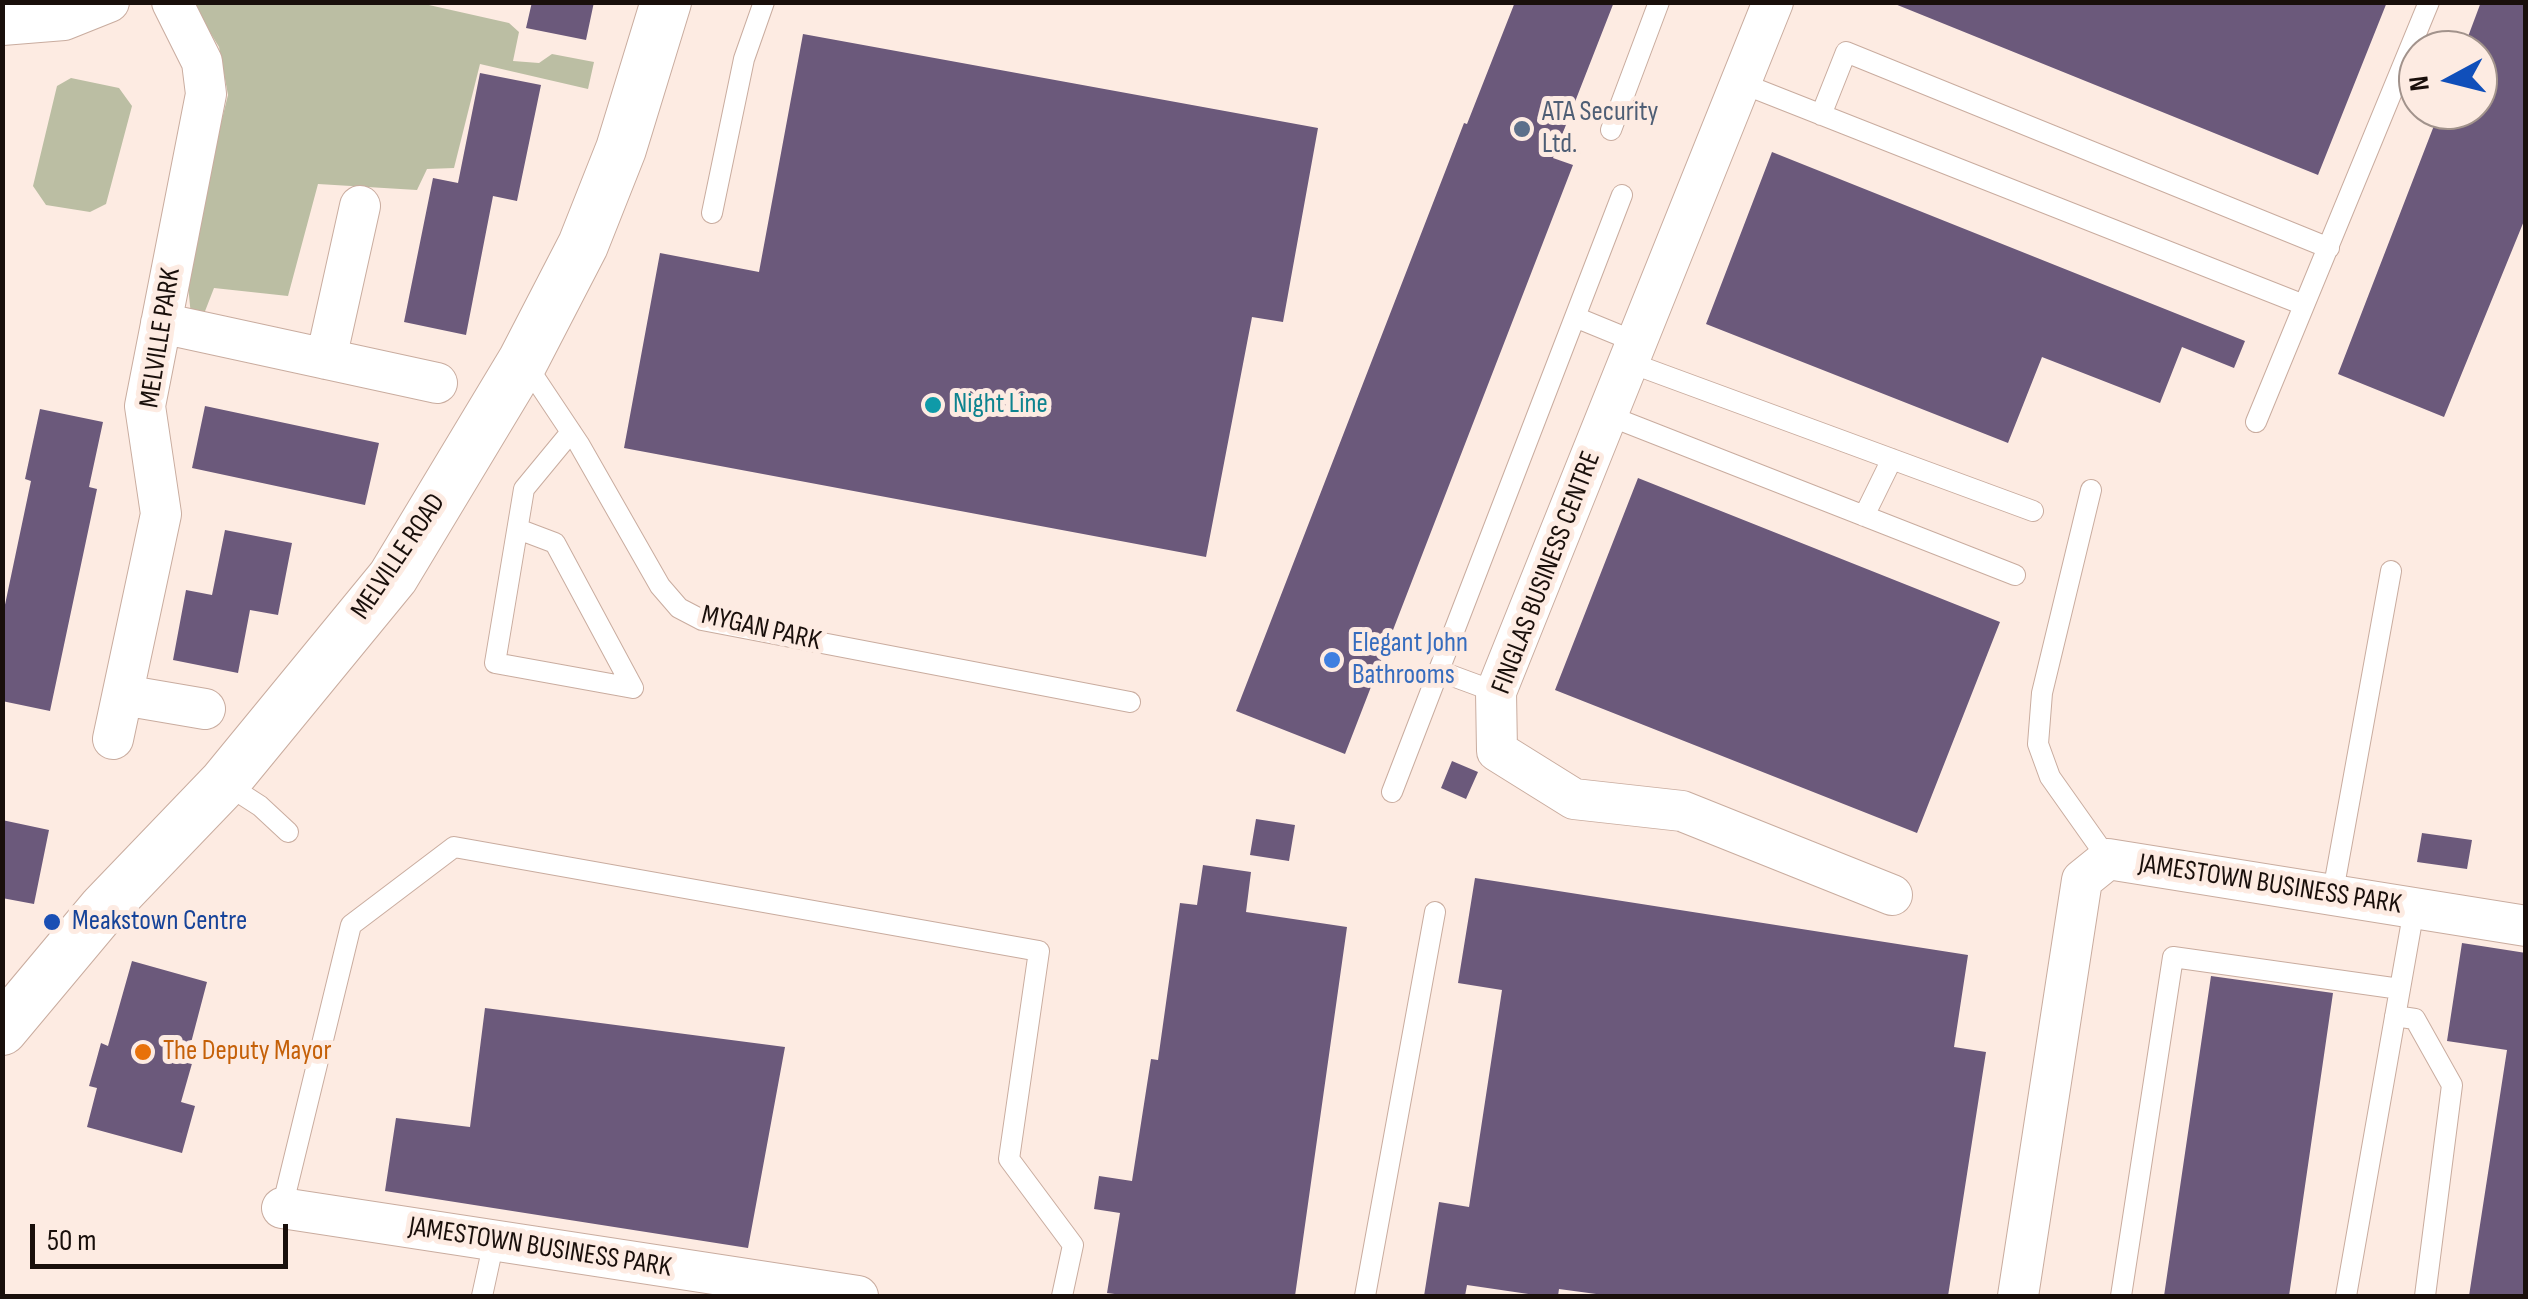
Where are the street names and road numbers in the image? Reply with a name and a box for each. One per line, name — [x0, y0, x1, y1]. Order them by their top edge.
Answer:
street label: MELVILLE PARK — [133, 266, 189, 410]
street label: FINGLAS BUSINESS CENTRE — [1485, 447, 1609, 699]
street label: MELVILLE ROAD — [345, 488, 453, 626]
street label: MYGAN PARK — [698, 599, 824, 659]
street label: JAMESTOWN BUSINESS PARK — [2136, 848, 2404, 922]
street label: JAMESTOWN BUSINESS PARK — [406, 1211, 674, 1285]

